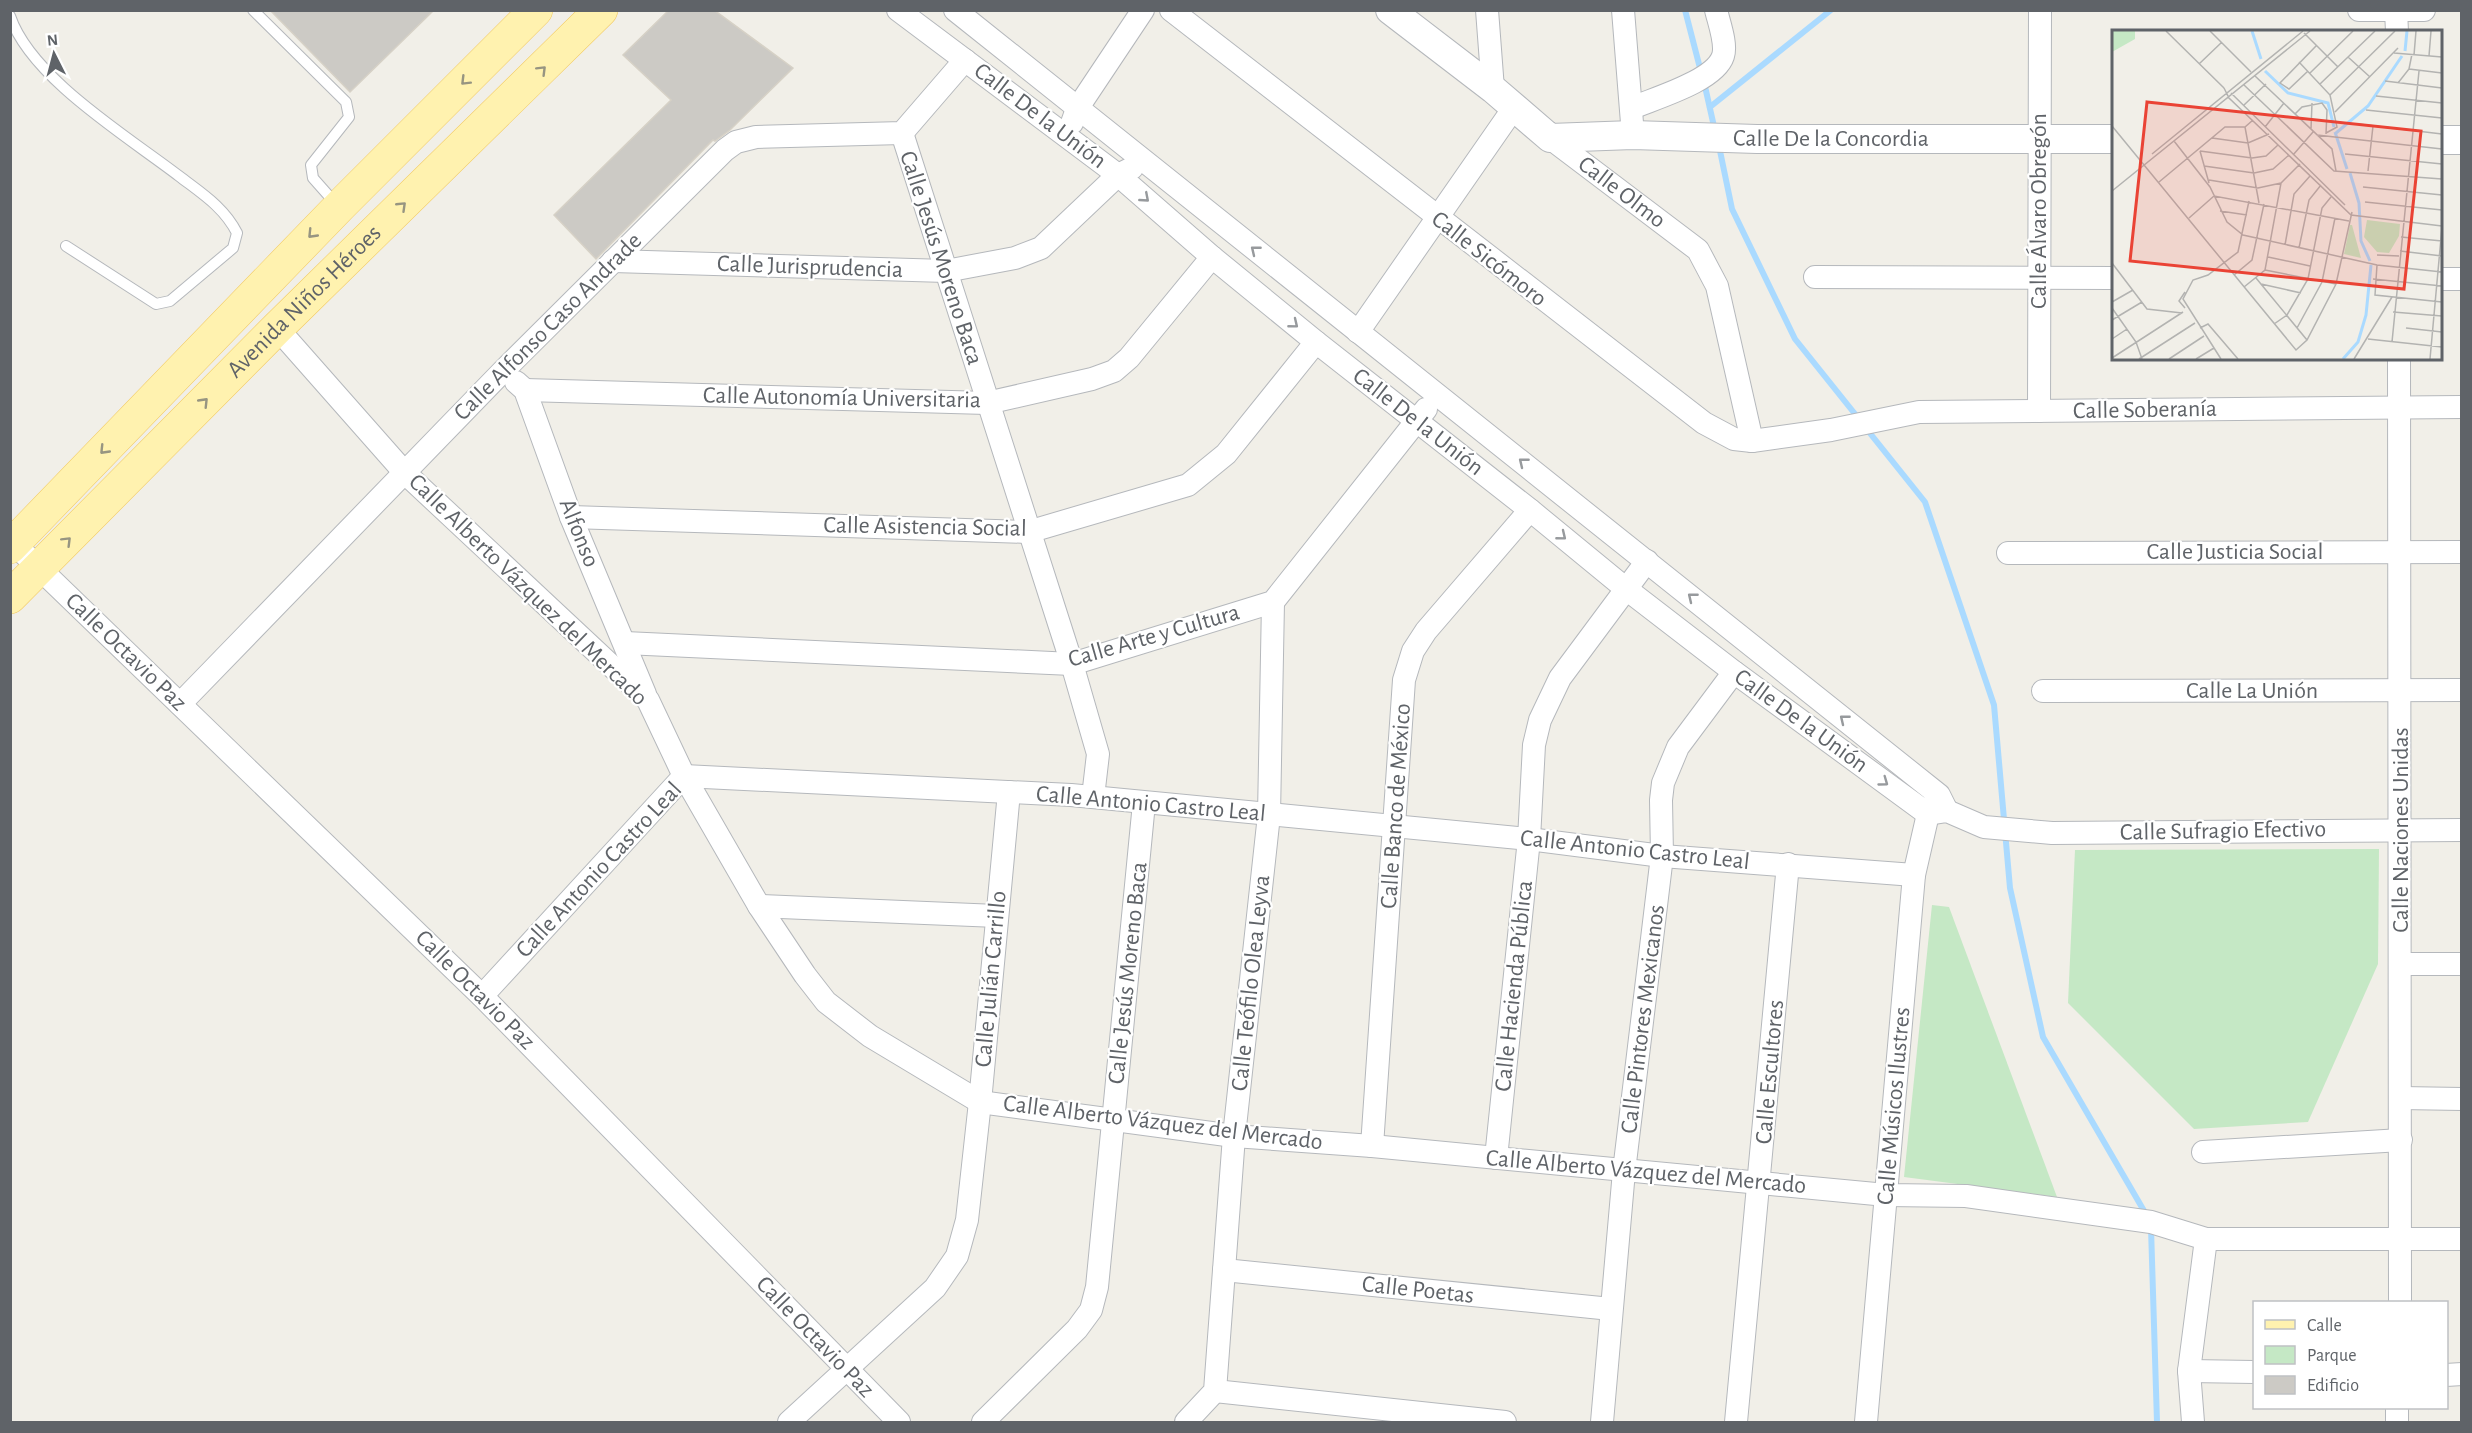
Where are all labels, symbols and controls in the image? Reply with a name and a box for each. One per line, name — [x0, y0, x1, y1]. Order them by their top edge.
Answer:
north arrow — [24, 24, 84, 84]
inset map — [2112, 30, 2442, 360]
text: N — [46, 32, 59, 49]
street label: Calle De la Unión — [969, 59, 1111, 173]
one-way arrow — [535, 66, 545, 77]
one-way arrow — [462, 74, 473, 85]
street label: Calle Álvaro Obregón — [2025, 113, 2051, 309]
street label: Calle De la Concordia — [1733, 126, 1929, 151]
street label: Calle Jesús Moreno Baca — [895, 148, 987, 368]
street label: Calle Olmo — [1574, 152, 1670, 233]
one-way arrow — [1138, 191, 1149, 202]
one-way arrow — [395, 203, 406, 214]
street label: Calle Sicómoro — [1427, 207, 1551, 311]
street label: Avenida Niños Héroes — [223, 221, 386, 383]
one-way arrow — [309, 227, 320, 238]
street label: Calle Alfonso Caso Andrade — [450, 229, 646, 425]
one-way arrow — [1251, 247, 1262, 258]
street label: Calle Jurisprudencia — [717, 252, 903, 282]
one-way arrow — [1287, 317, 1298, 328]
street label: Calle De la Unión — [1348, 364, 1488, 480]
street label: Calle Autonomía Universitaria — [703, 384, 981, 412]
street label: Calle Soberanía — [2073, 397, 2217, 423]
one-way arrow — [196, 399, 207, 410]
one-way arrow — [101, 443, 112, 454]
one-way arrow — [1519, 459, 1530, 470]
street label: Calle Alberto Vázquez del Mercado — [404, 470, 652, 710]
street label: Alfonso — [555, 495, 603, 571]
street label: Calle Asistencia Social — [823, 513, 1027, 541]
one-way arrow — [1556, 529, 1567, 540]
one-way arrow — [60, 538, 71, 548]
street label: Calle Justicia Social — [2146, 540, 2324, 564]
street label: Calle Octavio Paz — [61, 589, 191, 716]
one-way arrow — [1688, 593, 1699, 604]
street label: Calle Arte y Cultura — [1066, 600, 1242, 672]
street label: Calle De la Unión — [1730, 665, 1872, 777]
street label: Calle La Unión — [2186, 679, 2318, 703]
street label: Calle Banco de México — [1377, 703, 1415, 909]
one-way arrow — [1840, 715, 1851, 726]
street label: Calle Naciones Unidas — [2389, 727, 2413, 933]
one-way arrow — [1878, 775, 1889, 786]
street label: Calle Antonio Castro Leal — [512, 777, 686, 963]
street label: Calle Antonio Castro Leal — [1035, 782, 1267, 826]
street label: Calle Sufragio Efectivo — [2120, 817, 2326, 845]
street label: Calle Antonio Castro Leal — [1519, 826, 1751, 874]
street label: Calle Jesús Moreno Baca — [1104, 861, 1152, 1085]
street label: Calle Teófilo Olea Leyva — [1228, 874, 1274, 1092]
street label: Calle Hacienda Pública — [1491, 879, 1537, 1093]
street label: Calle Julián Carrillo — [971, 890, 1011, 1068]
street label: Calle Pintores Mexicanos — [1617, 903, 1669, 1135]
street label: Calle Octavio Paz — [411, 926, 539, 1054]
street label: Calle Escultores — [1752, 999, 1788, 1145]
street label: Calle Músicos Ilustres — [1873, 1006, 1915, 1206]
street label: Calle Alberto Vázquez del Mercado — [1002, 1091, 1324, 1155]
street label: Calle Alberto Vázquez del Mercado — [1485, 1146, 1807, 1198]
street label: Calle Octavio Paz — [752, 1272, 879, 1402]
street label: Calle Poetas — [1361, 1272, 1475, 1308]
legend — [2253, 1301, 2448, 1409]
text: Calle — [2307, 1317, 2342, 1335]
text: Parque — [2307, 1347, 2356, 1365]
text: Edificio — [2307, 1377, 2359, 1395]

